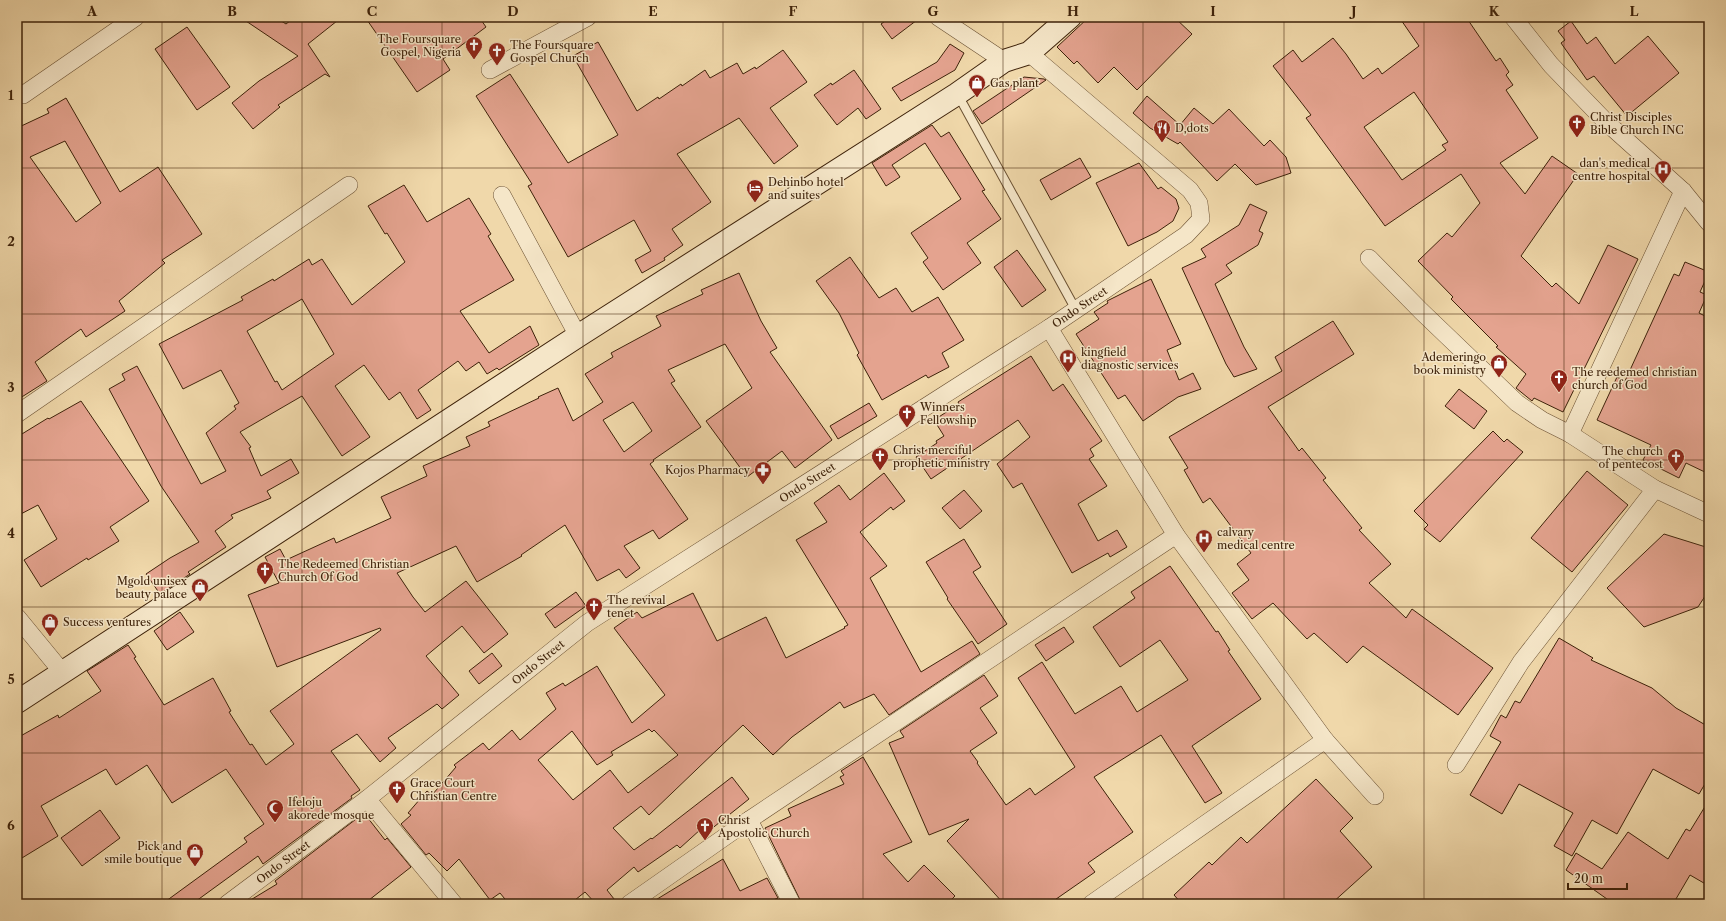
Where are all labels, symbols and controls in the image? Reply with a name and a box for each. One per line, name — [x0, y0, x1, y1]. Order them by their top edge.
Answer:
text: A — [86, 3, 98, 19]
text: B — [227, 3, 237, 19]
text: C — [367, 3, 377, 19]
text: D — [507, 3, 519, 19]
text: E — [648, 3, 658, 19]
text: F — [789, 3, 798, 19]
text: G — [927, 3, 939, 19]
text: H — [1067, 3, 1079, 19]
text: I — [1210, 3, 1216, 19]
text: J — [1349, 3, 1357, 19]
text: K — [1489, 3, 1500, 19]
text: L — [1630, 3, 1639, 19]
place label: The Foursquare Gospel, Nigeria — [377, 32, 461, 59]
church icon: The Foursquare Gospel, Nigeria — [464, 35, 484, 60]
place label: The Foursquare Gospel Church — [510, 38, 594, 65]
church icon: The Foursquare Gospel Church — [487, 41, 507, 66]
shop icon: Gas plant — [967, 73, 987, 98]
place label: Gas plant — [990, 76, 1039, 90]
text: 1 — [8, 87, 14, 103]
place label: Christ Disciples Bible Church INC — [1590, 110, 1684, 137]
church icon: Christ Disciples Bible Church INC — [1567, 113, 1587, 138]
restaurant icon: D,dots — [1152, 118, 1172, 143]
place label: D,dots — [1175, 121, 1209, 135]
place label: dan's medical centre hospital — [1572, 156, 1651, 183]
hospital icon: dan's medical centre hospital — [1653, 159, 1673, 184]
place label: Dehinbo hotel and suites — [768, 175, 844, 202]
hotel icon: Dehinbo hotel and suites — [745, 178, 765, 203]
text: 2 — [7, 233, 15, 249]
street label: Ondo Street — [1049, 283, 1110, 331]
place label: kingfield diagnostic services — [1081, 345, 1179, 372]
hospital icon: kingfield diagnostic services — [1058, 348, 1078, 373]
place label: Ademeringo book ministry — [1414, 350, 1487, 377]
shop icon: Ademeringo book ministry — [1489, 353, 1509, 378]
place label: The reedemed christian church of God — [1572, 365, 1697, 392]
church icon: The reedemed christian church of God — [1549, 368, 1569, 393]
text: 3 — [7, 379, 15, 395]
place label: Winners Fellowship — [919, 400, 977, 427]
church icon: Winners Fellowship — [897, 403, 917, 428]
place label: Christ merciful prophetic ministry — [893, 443, 991, 470]
place label: The church of pentecost — [1598, 444, 1663, 471]
church icon: Christ merciful prophetic ministry — [870, 446, 890, 471]
church icon: The church of pentecost — [1666, 447, 1686, 472]
street label: Ondo Street — [777, 459, 838, 505]
pharmacy icon: Kojos Pharmacy — [753, 460, 773, 485]
place label: Kojos Pharmacy — [665, 463, 751, 477]
text: 4 — [7, 525, 15, 541]
place label: calvary medical centre — [1217, 525, 1295, 552]
hospital icon: calvary medical centre — [1194, 528, 1214, 553]
place label: The Redeemed Christian Church Of God — [278, 557, 410, 584]
church icon: The Redeemed Christian Church Of God — [255, 560, 275, 585]
place label: Mgold unisex beauty palace — [115, 574, 188, 601]
shop icon: Mgold unisex beauty palace — [190, 577, 210, 602]
place label: The revival tenet — [607, 593, 666, 620]
church icon: The revival tenet — [584, 596, 604, 621]
shop icon: Success ventures — [40, 612, 60, 637]
place label: Success ventures — [63, 615, 151, 629]
street label: Ondo Street — [509, 637, 567, 688]
text: 5 — [7, 671, 15, 687]
place label: Grace Court Christian Centre — [410, 776, 497, 803]
church icon: Grace Court Christian Centre — [387, 779, 407, 804]
place label: Ifeloju akorede mosque — [288, 795, 374, 822]
mosque icon: Ifeloju akorede mosque — [265, 798, 285, 823]
place label: Christ Apostolic Church — [717, 813, 810, 840]
church icon: Christ Apostolic Church — [695, 816, 715, 841]
text: 6 — [7, 817, 15, 833]
street label: Ondo Street — [253, 837, 313, 887]
place label: Pick and smile boutique — [104, 839, 182, 866]
shop icon: Pick and smile boutique — [185, 842, 205, 867]
scale bar — [1568, 865, 1627, 891]
text: 20 m — [1574, 871, 1603, 886]

